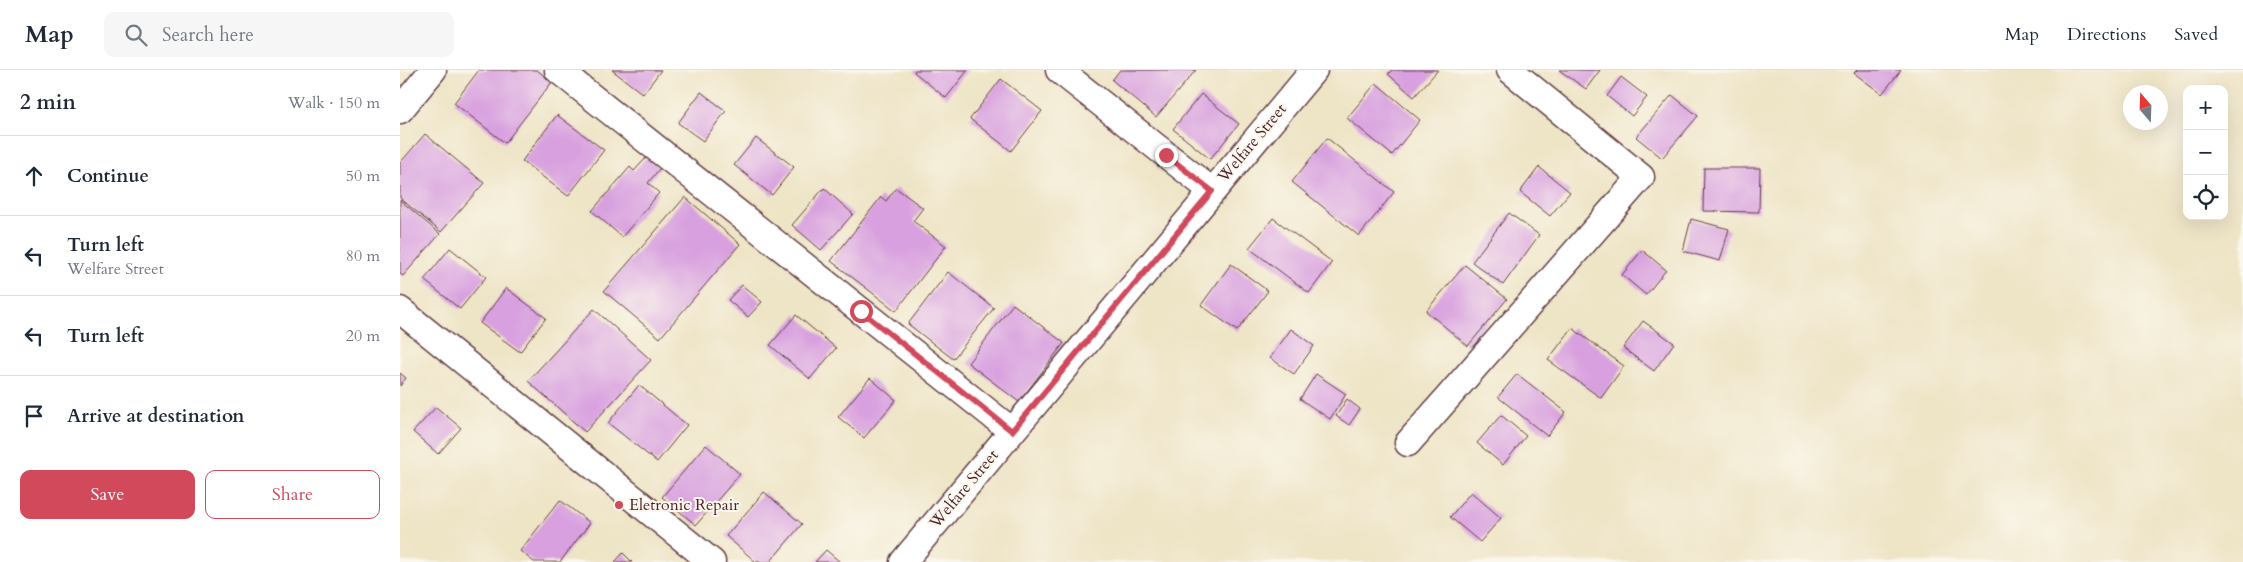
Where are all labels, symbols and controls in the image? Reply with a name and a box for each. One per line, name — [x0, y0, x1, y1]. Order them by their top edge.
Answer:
search box — [104, 12, 454, 57]
text: Map — [25, 18, 74, 51]
icon: search — [122, 21, 150, 49]
text: Search here — [162, 22, 254, 48]
text: Map — [2005, 22, 2039, 47]
text: Directions — [2067, 22, 2146, 47]
text: Saved — [2174, 22, 2218, 47]
north arrow — [2123, 85, 2168, 130]
map controls — [2183, 85, 2228, 220]
button: + — [2183, 85, 2228, 130]
text: 2 min — [20, 88, 76, 117]
text: Walk · 150 m — [288, 92, 380, 114]
street label: Welfare Street — [1212, 99, 1292, 188]
button: − — [2183, 130, 2228, 175]
route end — [1155, 144, 1178, 167]
icon: ahead — [20, 162, 48, 190]
text: Continue — [67, 163, 149, 189]
text: 50 m — [346, 165, 380, 187]
button: locate — [2183, 175, 2228, 220]
text: Turn left — [67, 232, 144, 258]
icon: left — [20, 242, 48, 270]
text: 80 m — [346, 245, 380, 267]
text: Welfare Street — [67, 258, 164, 280]
route start — [850, 300, 873, 323]
icon: left — [20, 322, 48, 350]
text: Turn left — [67, 323, 144, 349]
text: 20 m — [346, 325, 380, 347]
icon: arrive — [20, 402, 48, 430]
text: Arrive at destination — [67, 403, 244, 429]
street label: Welfare Street — [924, 445, 1004, 534]
button: Save — [20, 470, 195, 519]
button: Share — [205, 470, 380, 519]
place label: Eletronic Repair — [629, 494, 739, 516]
marker: Eletronic Repair — [613, 499, 625, 511]

